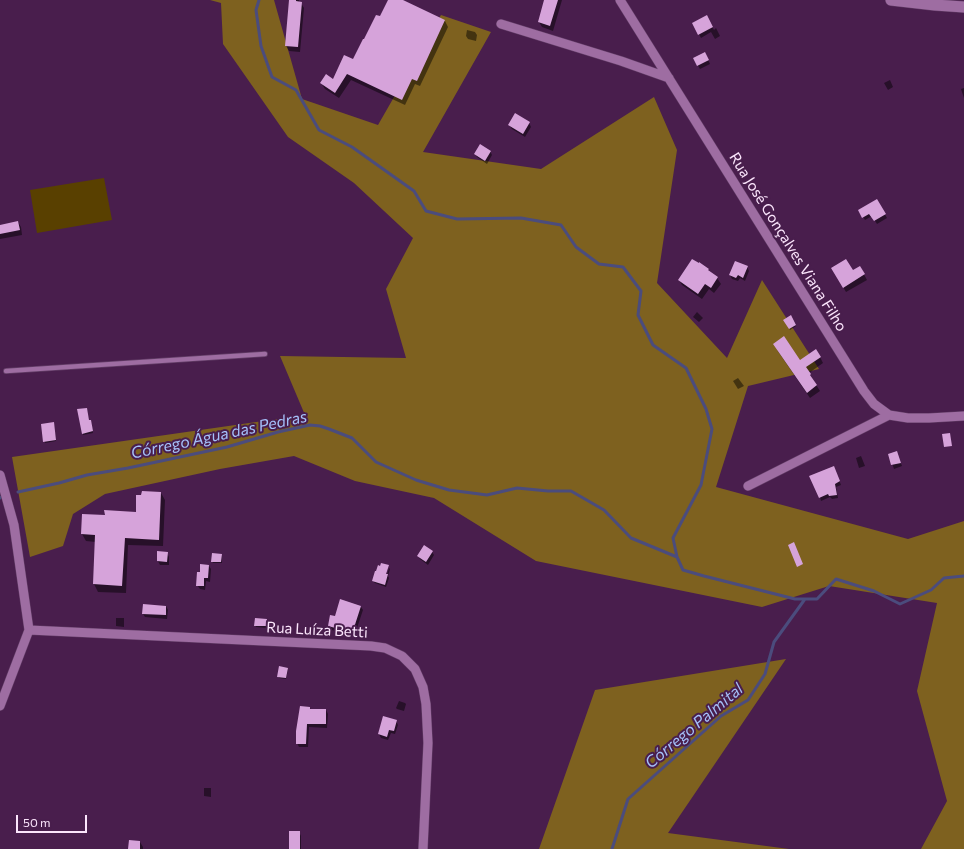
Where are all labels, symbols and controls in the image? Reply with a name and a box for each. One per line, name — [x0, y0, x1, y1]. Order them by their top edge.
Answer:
street label: Rua José Gonçalves Viana Filho — [725, 149, 851, 335]
water label: Córrego Água das Pedras — [129, 407, 309, 463]
street label: Rua Luíza Betti — [266, 618, 368, 642]
water label: Córrego Palmital — [641, 679, 747, 773]
scale bar — [18, 807, 89, 833]
text: 50 m — [23, 815, 51, 829]

